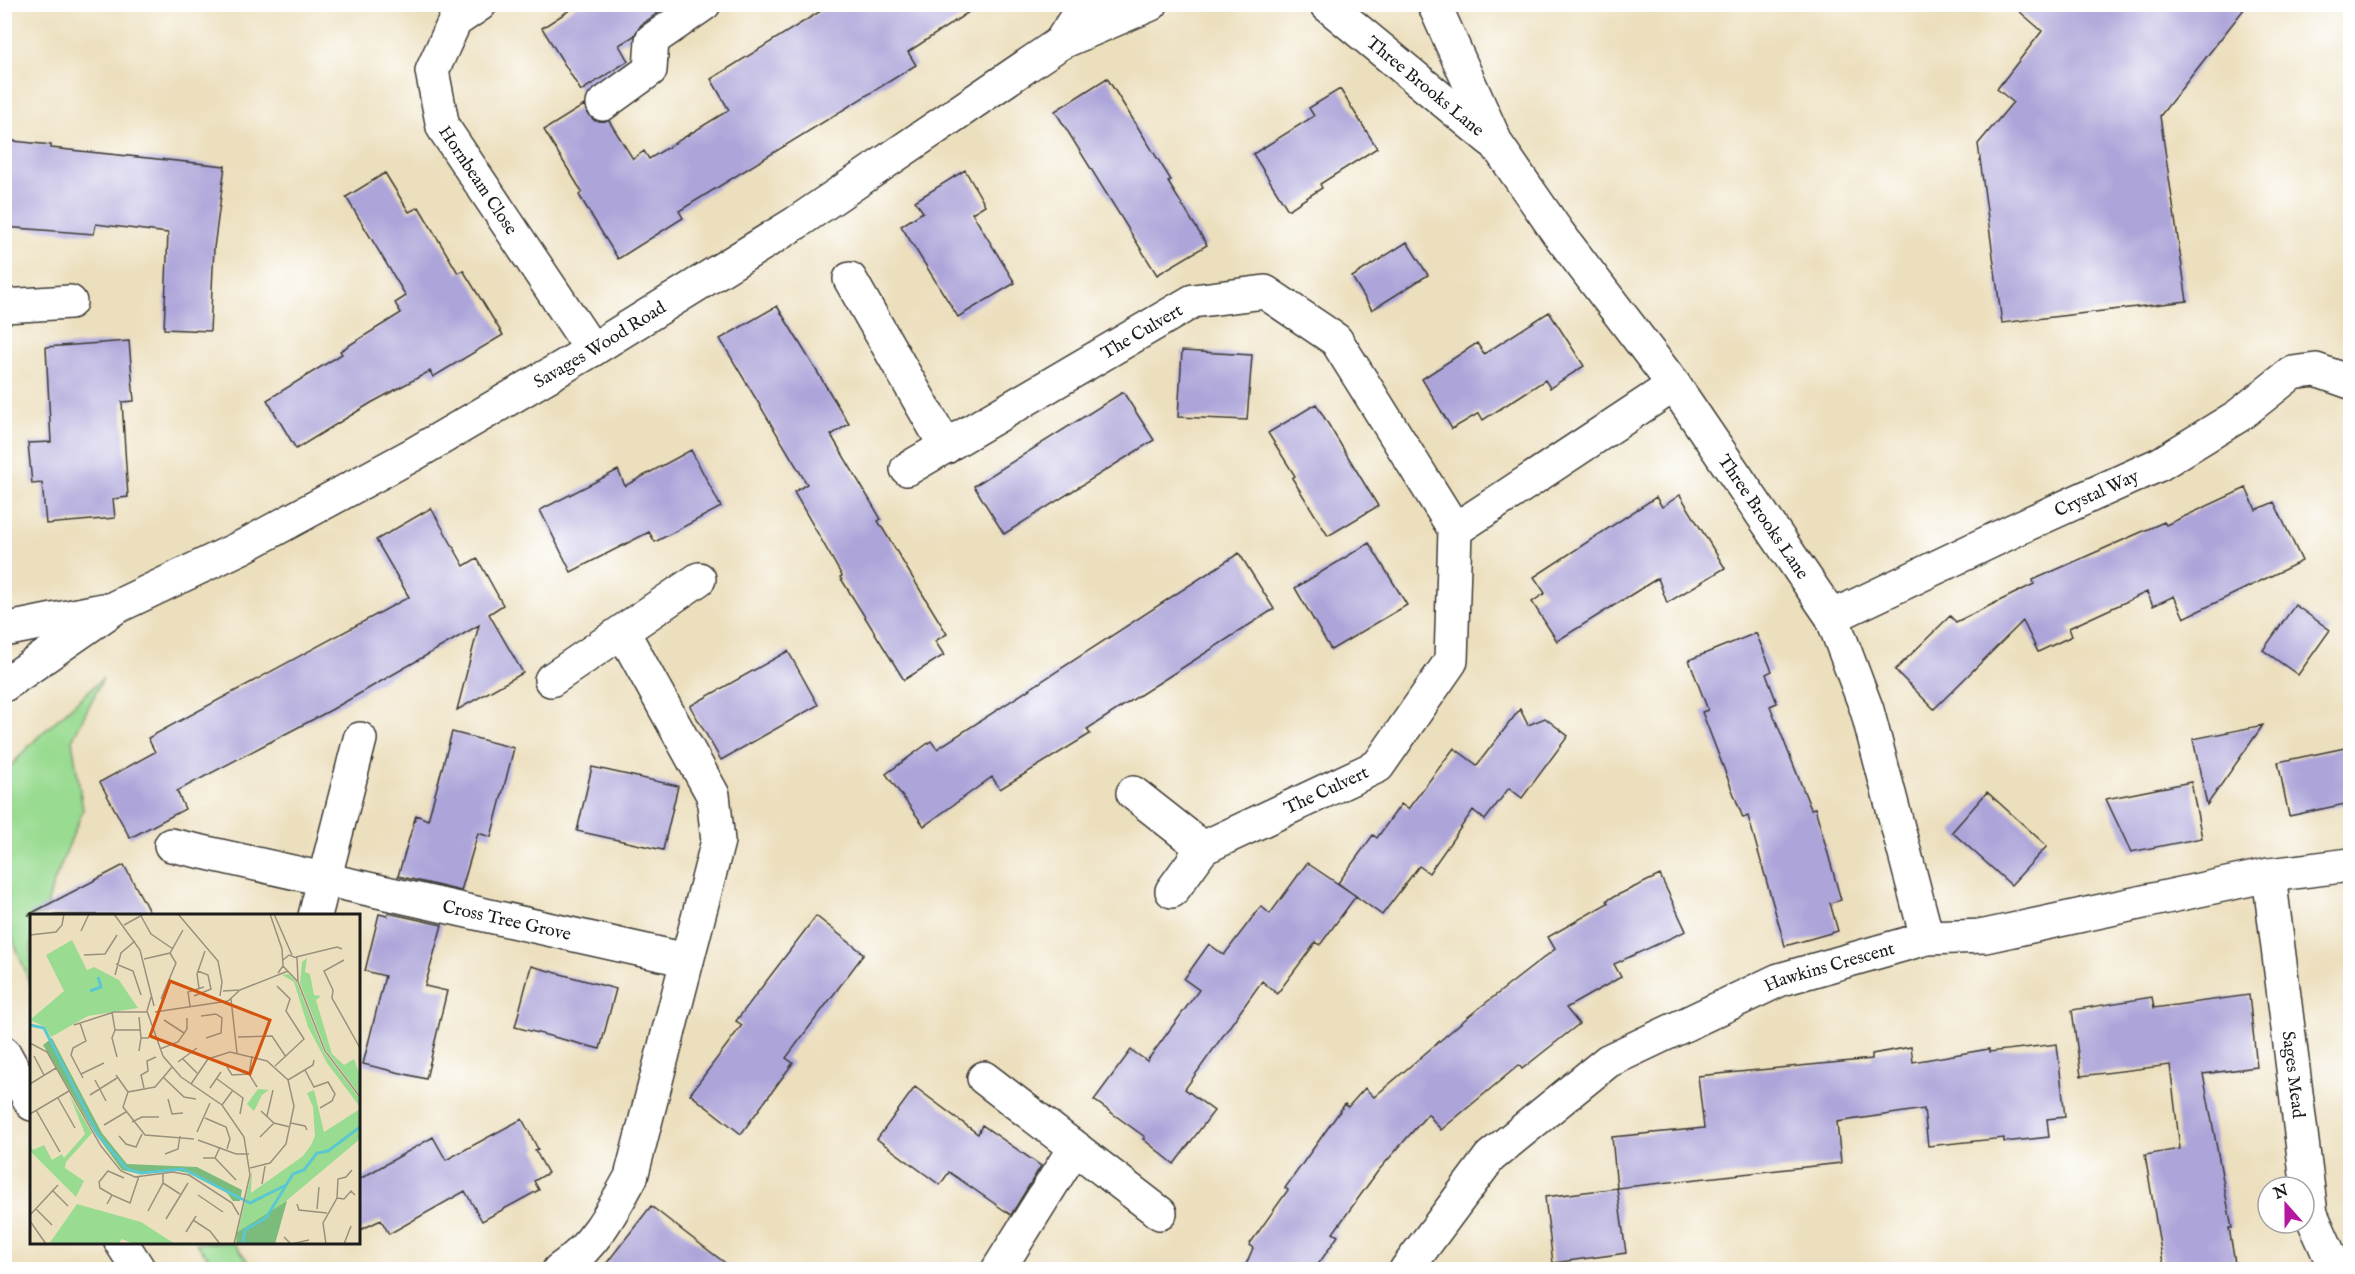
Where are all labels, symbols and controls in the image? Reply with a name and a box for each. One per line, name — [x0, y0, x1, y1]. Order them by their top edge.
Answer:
street label: Three Brooks Lane — [1361, 32, 1488, 143]
street label: Hornbeam Close — [432, 122, 522, 240]
street label: Savages Wood Road — [530, 297, 671, 395]
street label: The Culvert — [1097, 300, 1187, 365]
street label: Three Brooks Lane — [1712, 451, 1813, 584]
street label: Crystal Way — [2051, 465, 2143, 523]
street label: The Culvert — [1281, 762, 1373, 821]
street label: Cross Tree Grove — [440, 896, 573, 947]
inset map — [30, 914, 360, 1244]
street label: Hawkins Crescent — [1761, 938, 1897, 998]
street label: Sages Mead — [2275, 1030, 2309, 1120]
north arrow — [2256, 1175, 2316, 1235]
text: N — [2270, 1181, 2292, 1205]

